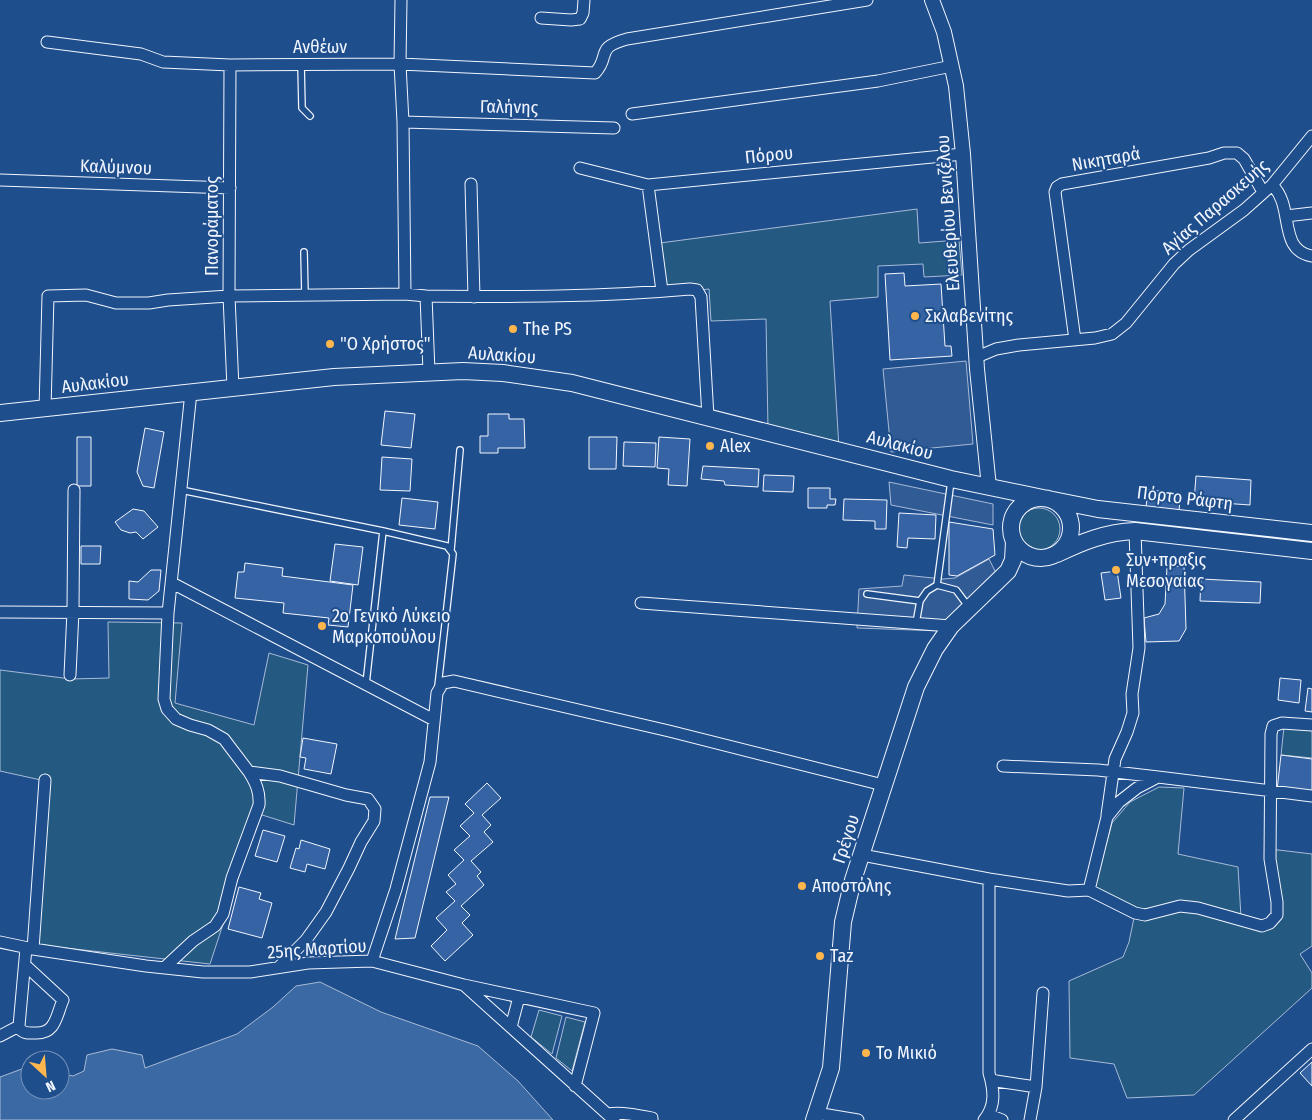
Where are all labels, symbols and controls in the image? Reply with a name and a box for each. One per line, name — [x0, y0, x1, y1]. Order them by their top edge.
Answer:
street label: Ανθέων — [293, 36, 347, 58]
street label: Γαλήνης — [480, 95, 539, 119]
street label: Ελευθερίου Βενιζέλου — [932, 134, 964, 292]
street label: Πόρου — [744, 142, 794, 168]
street label: Νικηταρά — [1070, 142, 1142, 176]
street label: Αγίας Παρασκευής — [1157, 154, 1273, 259]
street label: Καλύμνου — [80, 155, 152, 179]
street label: Πανοράματος — [201, 176, 223, 276]
place label: Σκλαβενίτης — [925, 305, 1013, 327]
marker: Σκλαβενίτης — [909, 310, 921, 322]
place label: The PS — [523, 318, 572, 340]
marker: The PS — [507, 323, 519, 335]
place label: "Ο Χρήστος" — [340, 333, 431, 355]
marker: "Ο Χρήστος" — [324, 338, 336, 350]
street label: Αυλακίου — [467, 342, 537, 368]
street label: Αυλακίου — [60, 368, 130, 398]
street label: Αυλακίου — [864, 426, 936, 464]
place label: Alex — [720, 435, 751, 457]
marker: Alex — [704, 440, 716, 452]
street label: Πόρτο Ράφτη — [1136, 481, 1234, 515]
place label: Συν+πραξις Μεσογαίας — [1126, 549, 1206, 592]
marker: Συν+πραξις Μεσογαίας — [1110, 564, 1122, 576]
place label: 2ο Γενικό Λύκειο Μαρκοπούλου — [332, 605, 451, 648]
marker: 2ο Γενικό Λύκειο Μαρκοπούλου — [316, 620, 328, 632]
street label: Γρέγου — [828, 812, 864, 866]
place label: Αποστόλης — [812, 875, 892, 897]
marker: Αποστόλης — [796, 880, 808, 892]
street label: 25ης Μαρτίου — [267, 935, 367, 963]
place label: Taz — [830, 945, 853, 967]
marker: Taz — [814, 950, 826, 962]
place label: Το Μικιό — [876, 1042, 937, 1064]
marker: Το Μικιό — [860, 1047, 872, 1059]
north arrow — [20, 1050, 70, 1100]
text: N — [43, 1077, 58, 1096]

